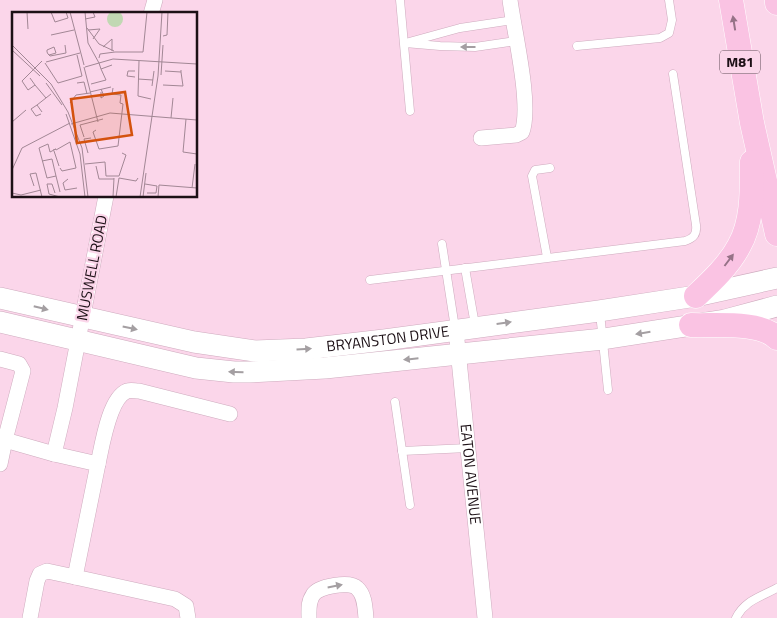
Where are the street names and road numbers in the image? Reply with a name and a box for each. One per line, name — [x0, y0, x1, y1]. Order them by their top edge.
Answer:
road number: M81 — [720, 51, 760, 74]
street label: MUSWELL ROAD — [70, 213, 113, 323]
street label: BRYANSTON DRIVE — [325, 319, 450, 358]
street label: EATON AVENUE — [455, 423, 488, 526]

